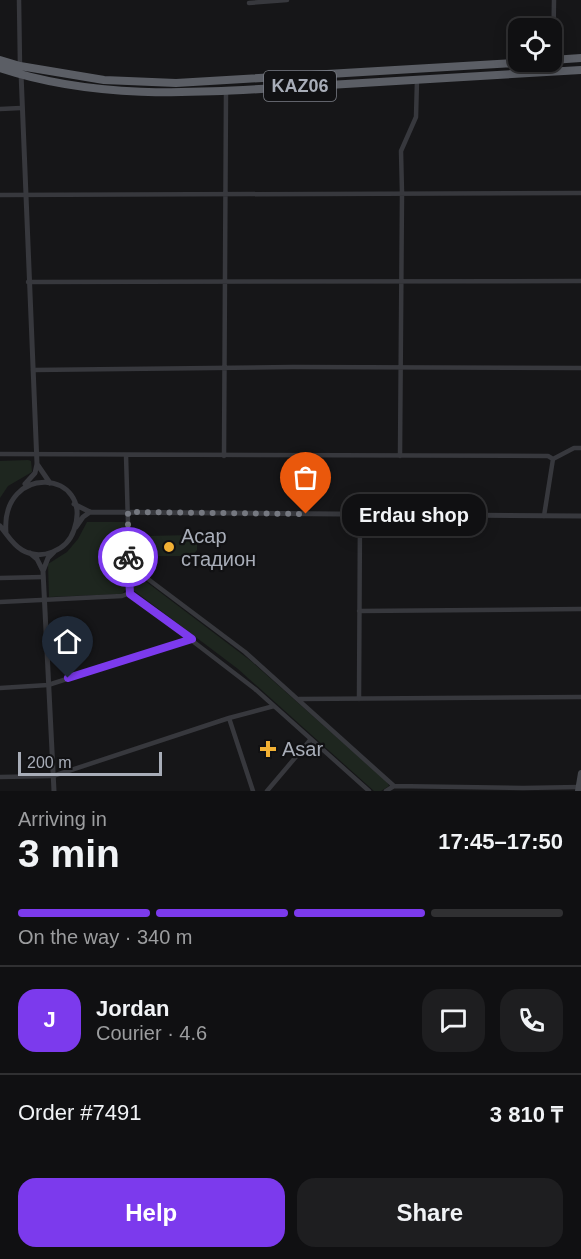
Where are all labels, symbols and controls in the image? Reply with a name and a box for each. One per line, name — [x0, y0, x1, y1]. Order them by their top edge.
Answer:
map controls — [508, 18, 562, 72]
button: locate — [508, 18, 562, 72]
road number: KАZ06 — [264, 71, 336, 101]
pin — [280, 452, 331, 514]
icon: bag — [289, 461, 322, 494]
callout: Erdau shop — [342, 493, 486, 535]
text: Erdau shop — [359, 504, 469, 526]
place label: Асар стадион — [181, 525, 256, 570]
courier — [98, 527, 158, 587]
marker: Асар стадион — [162, 540, 176, 554]
icon: bike — [112, 541, 145, 574]
pin — [42, 616, 93, 678]
icon: home — [51, 625, 84, 658]
place label: Asar — [282, 738, 323, 760]
marker: Asar — [259, 740, 277, 758]
scale bar — [18, 749, 162, 776]
text: 200 m — [27, 754, 71, 771]
text: Arriving in — [18, 808, 107, 830]
text: 17:45–17:50 — [438, 829, 563, 854]
text: 3 min — [18, 832, 120, 875]
text: On the way · 340 m — [18, 926, 193, 948]
button: chat — [422, 989, 485, 1052]
button: phone — [500, 989, 563, 1052]
text: Jordan — [96, 996, 169, 1021]
text: J — [43, 1007, 56, 1032]
text: Courier · 4.6 — [96, 1022, 207, 1044]
text: Order #7491 — [18, 1100, 142, 1125]
text: 3 810 ₸ — [490, 1102, 563, 1127]
button: Help — [18, 1178, 285, 1247]
button: Share — [297, 1178, 563, 1247]

